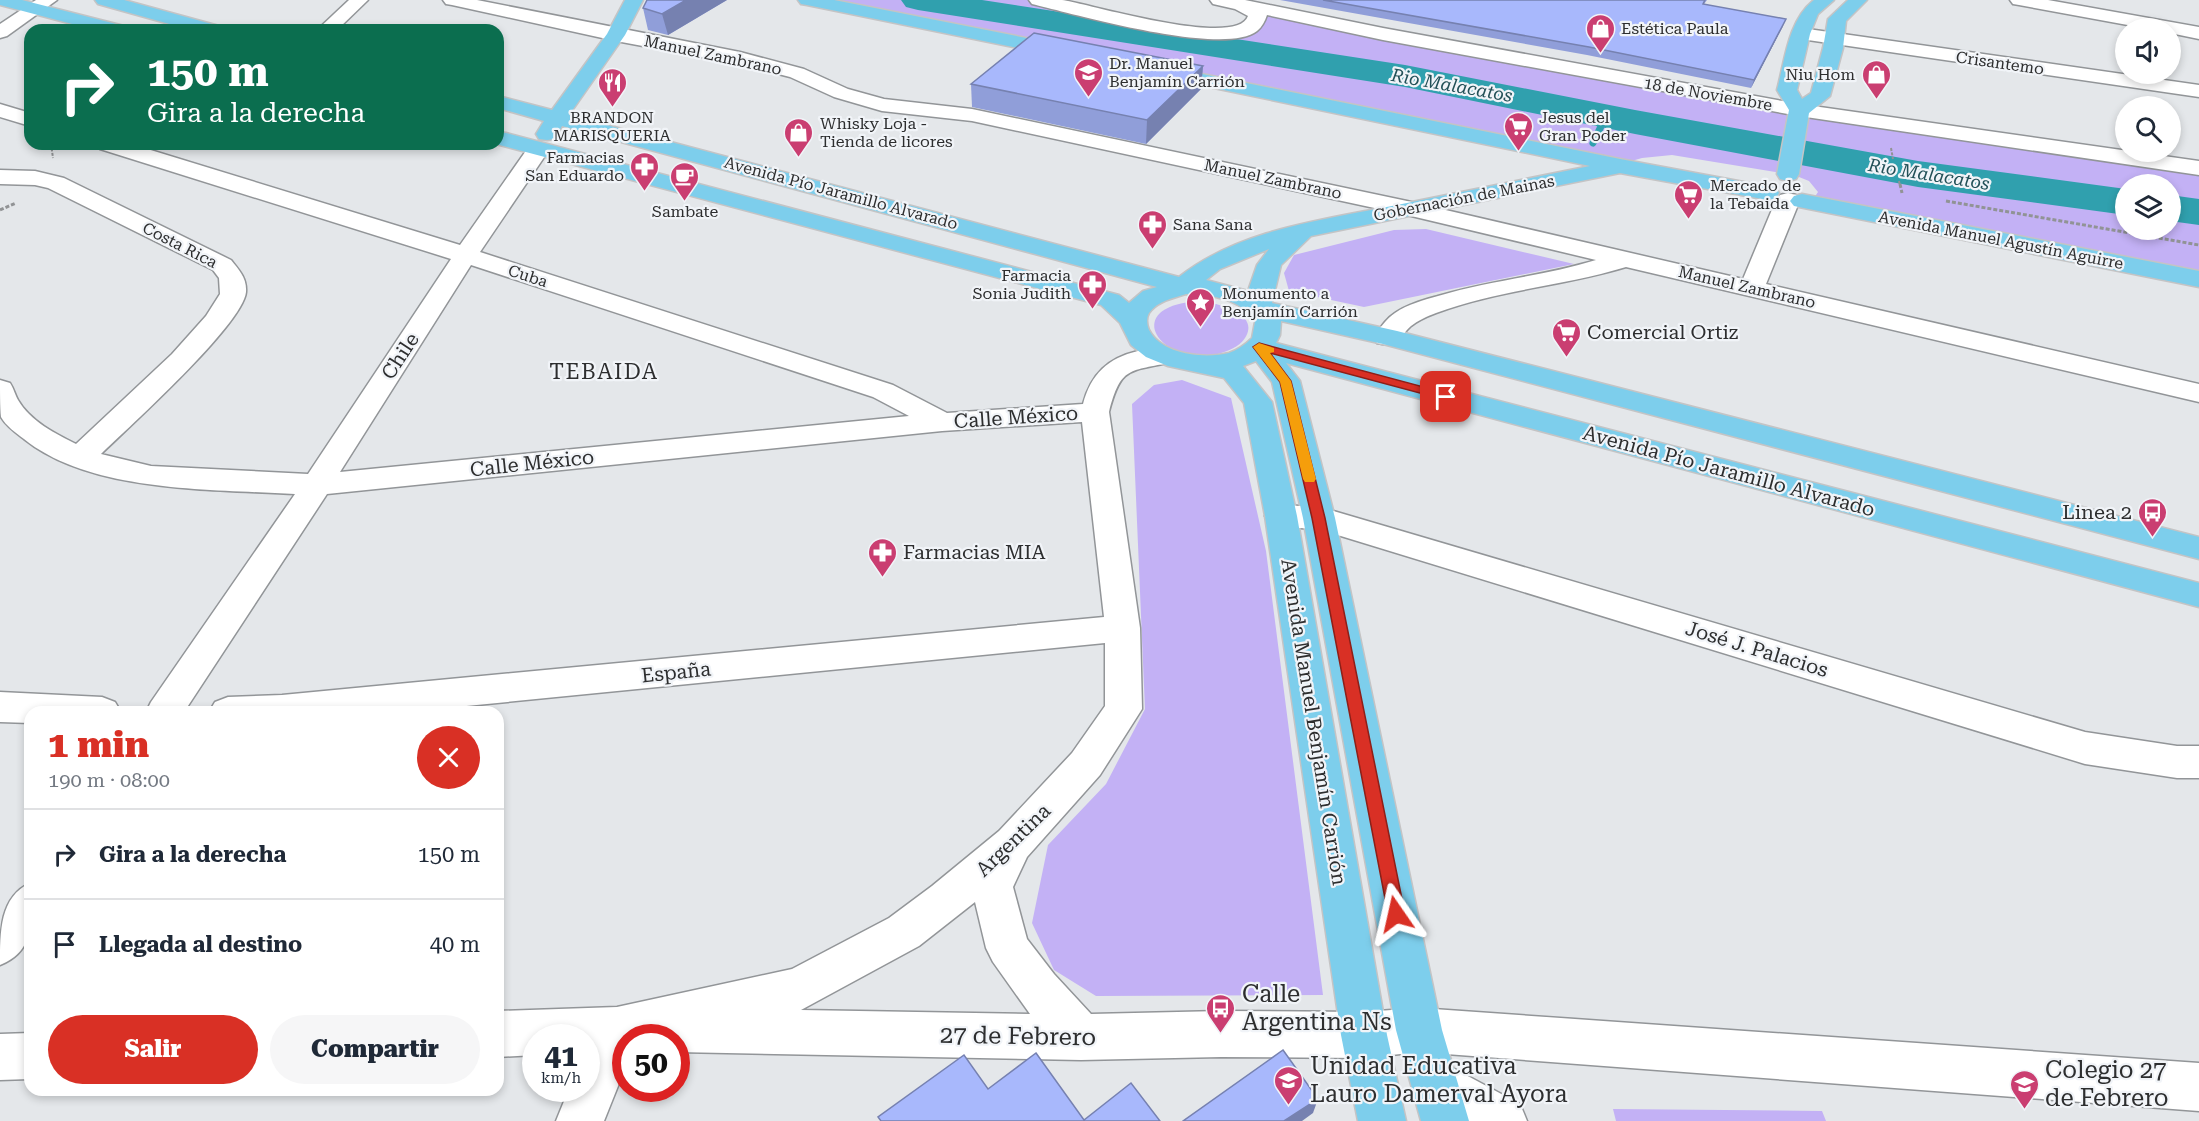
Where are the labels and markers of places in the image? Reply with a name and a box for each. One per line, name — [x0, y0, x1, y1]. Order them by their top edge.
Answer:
shop icon: Estética Paula — [1584, 12, 1616, 54]
place label: Estética Paula — [1621, 19, 1729, 38]
place label: Dr. Manuel Benjamín Carrión — [1109, 54, 1245, 91]
school or university icon: Dr. Manuel Benjamín Carrión — [1072, 56, 1104, 98]
shop icon: Niu Hom — [1860, 58, 1892, 100]
place label: Niu Hom — [1785, 65, 1855, 84]
restaurant icon: BRANDON MARISQUERIA — [596, 66, 628, 108]
place label: BRANDON MARISQUERIA — [553, 108, 672, 145]
place label: Jesus del Gran Poder — [1539, 108, 1627, 145]
supermarket icon: Jesus del Gran Poder — [1502, 110, 1534, 152]
place label: Whisky Loja - Tienda de licores — [820, 114, 953, 151]
shop icon: Whisky Loja - Tienda de licores — [783, 116, 815, 158]
place label: Farmacias San Eduardo — [525, 148, 624, 185]
pharmacy icon: Farmacias San Eduardo — [629, 150, 661, 192]
cafe icon: Sambate — [669, 160, 701, 202]
place label: Mercado de la Tebaida — [1710, 176, 1801, 213]
supermarket icon: Mercado de la Tebaida — [1673, 178, 1705, 220]
place label: Sambate — [652, 202, 718, 221]
pharmacy icon: Sana Sana — [1136, 208, 1168, 250]
place label: Sana Sana — [1173, 215, 1253, 234]
place label: Farmacia Sonia Judith — [972, 266, 1071, 303]
pharmacy icon: Farmacia Sonia Judith — [1076, 268, 1108, 310]
place label: Monumento a Benjamín Carrión — [1222, 284, 1358, 321]
place icon: Monumento a Benjamín Carrión — [1185, 286, 1217, 328]
supermarket icon: Comercial Ortiz — [1550, 316, 1582, 358]
place label: Comercial Ortiz — [1587, 320, 1738, 344]
pin — [1420, 371, 1471, 422]
bus stop icon: Linea 2 — [2137, 496, 2169, 538]
place label: Linea 2 — [2062, 500, 2132, 524]
pharmacy icon: Farmacias MIA — [866, 536, 898, 578]
place label: Farmacias MIA — [903, 540, 1045, 564]
place label: Calle Argentina Ns — [1242, 980, 1392, 1036]
bus stop icon: Calle Argentina Ns — [1205, 992, 1237, 1034]
place label: Unidad Educativa Lauro Damerval Ayora — [1310, 1052, 1567, 1108]
place label: Colegio 27 de Febrero — [2045, 1056, 2169, 1112]
school or university icon: Unidad Educativa Lauro Damerval Ayora — [1273, 1064, 1305, 1106]
school or university icon: Colegio 27 de Febrero — [2008, 1068, 2040, 1110]

